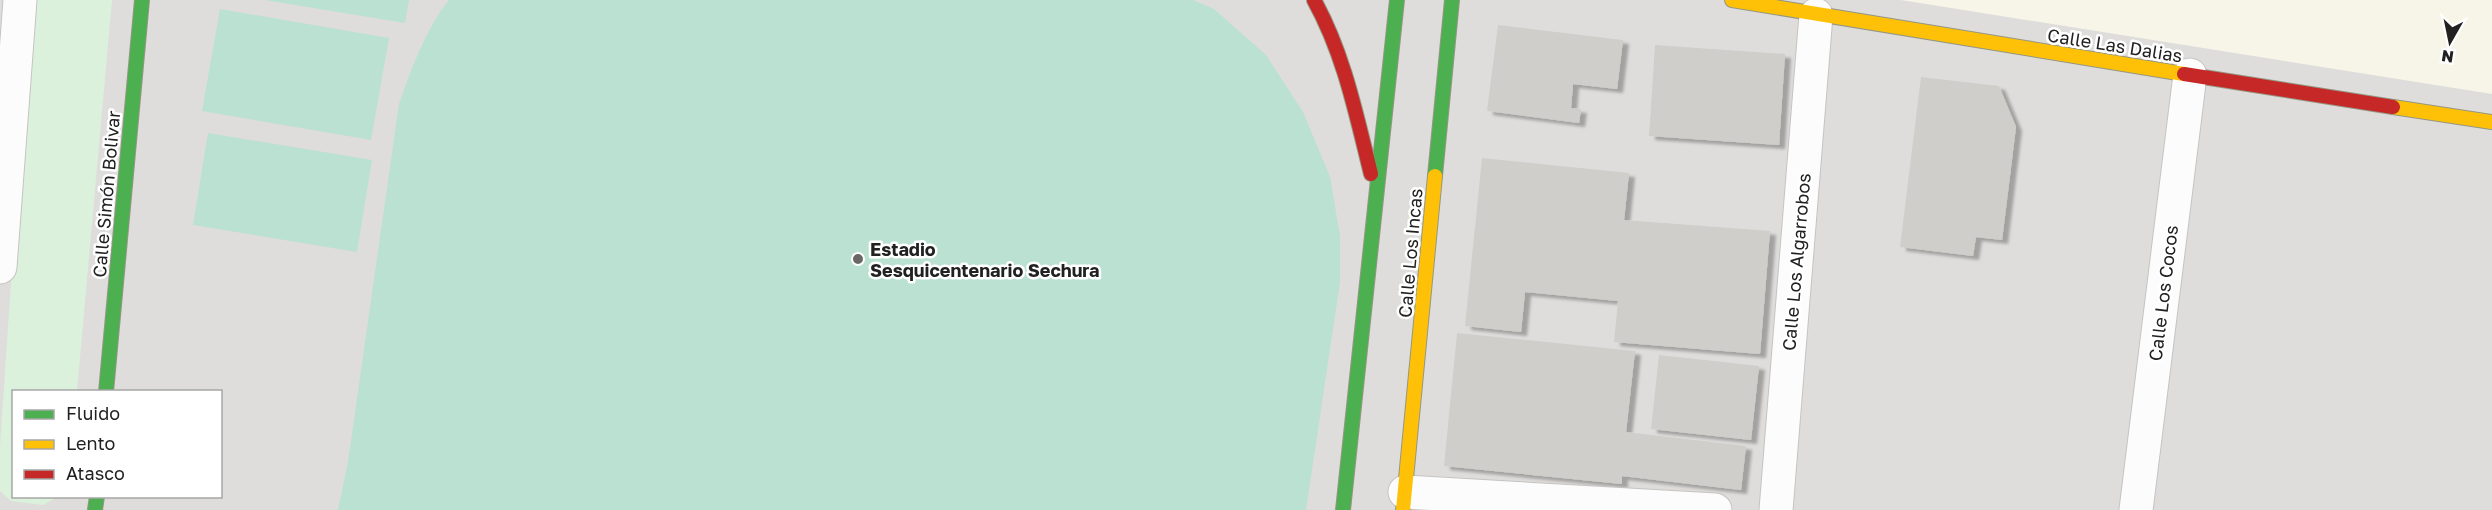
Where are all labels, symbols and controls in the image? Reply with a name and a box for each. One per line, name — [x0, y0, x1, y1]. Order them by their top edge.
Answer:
north arrow — [2420, 12, 2480, 72]
street label: Calle Las Dalias — [2046, 23, 2184, 67]
text: N — [2440, 46, 2455, 68]
street label: Calle Simón Bolivar — [88, 110, 124, 278]
street label: Calle Los Algarrobos — [1777, 172, 1815, 352]
street label: Calle Los Incas — [1393, 187, 1427, 319]
street label: Calle Los Cocos — [2144, 224, 2182, 362]
place label: Estadio Sesquicentenario Sechura — [870, 238, 1100, 281]
marker: Estadio Sesquicentenario Sechura — [851, 252, 865, 266]
legend — [12, 390, 222, 498]
text: Fluido — [66, 402, 120, 424]
text: Lento — [66, 432, 115, 454]
text: Atasco — [66, 462, 125, 484]

